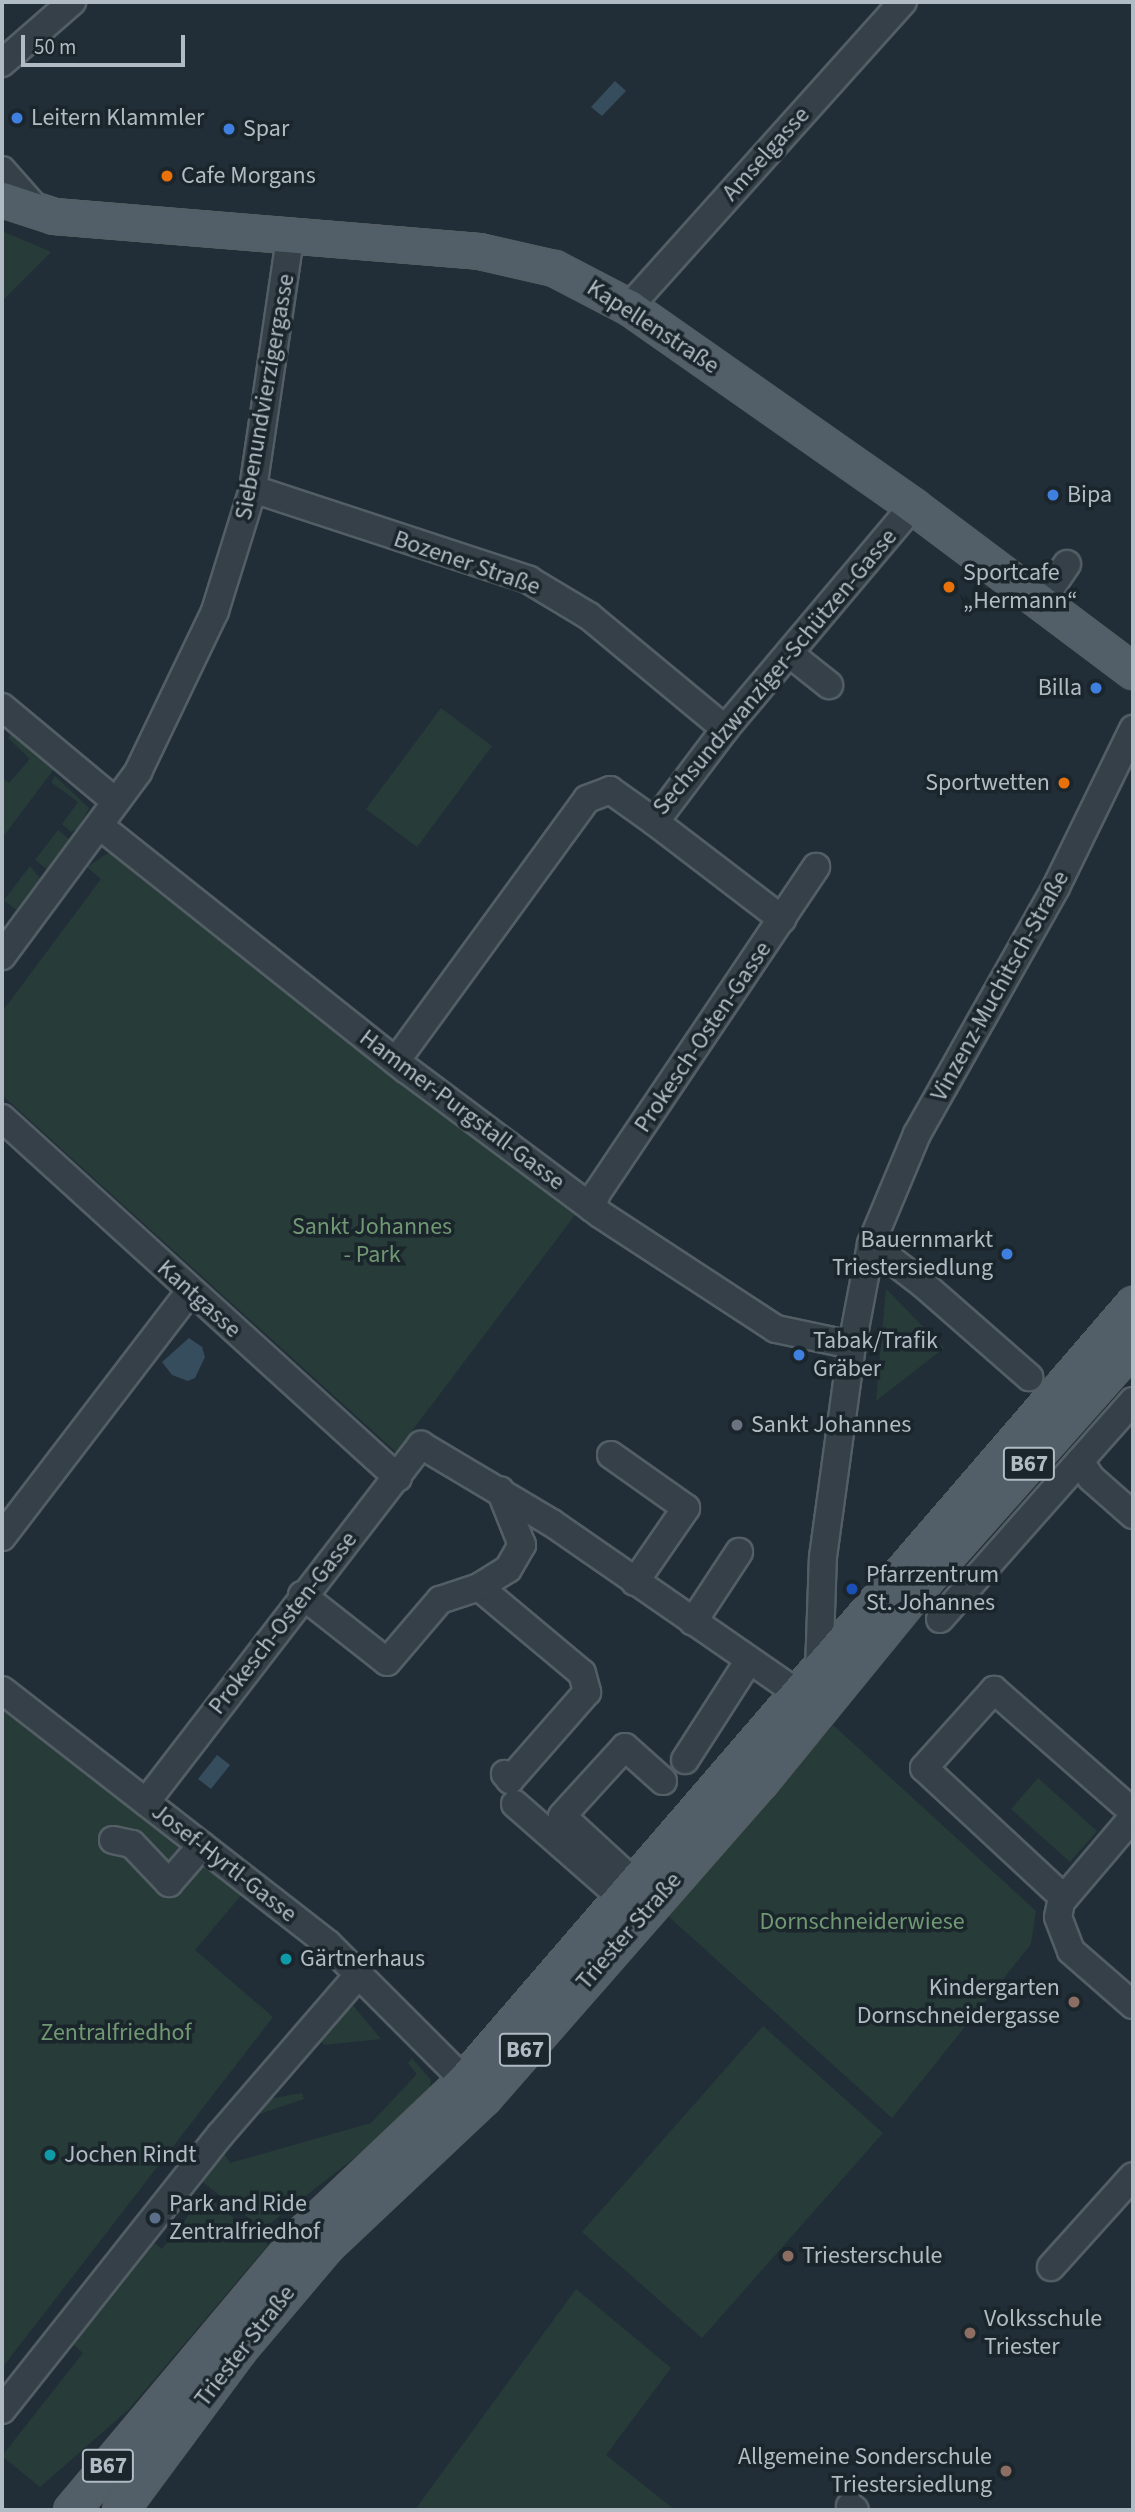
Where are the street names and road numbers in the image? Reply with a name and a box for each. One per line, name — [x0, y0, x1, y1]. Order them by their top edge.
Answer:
street label: Amselgasse — [716, 101, 816, 207]
street label: Siebenundvierzigergasse — [229, 272, 301, 522]
street label: Kapellenstraße — [582, 274, 724, 380]
street label: Sechsundzwanziger-Schützen-Gasse — [647, 523, 903, 821]
street label: Bozener Straße — [390, 524, 544, 602]
street label: Vinzenz-Muchitsch-Straße — [925, 866, 1075, 1106]
street label: Prokesch-Osten-Gasse — [628, 936, 778, 1138]
street label: Hammer-Purgstall-Gasse — [354, 1023, 570, 1197]
street label: Kantgasse — [151, 1254, 247, 1344]
road number: B67 — [1003, 1444, 1055, 1484]
street label: Prokesch-Osten-Gasse — [203, 1526, 363, 1720]
street label: Josef-Hyrtl-Gasse — [146, 1797, 302, 1929]
street label: Triester Straße — [570, 1866, 688, 1996]
road number: B67 — [499, 2030, 551, 2070]
street label: Triester Straße — [189, 2280, 301, 2412]
road number: B67 — [82, 2446, 134, 2486]

